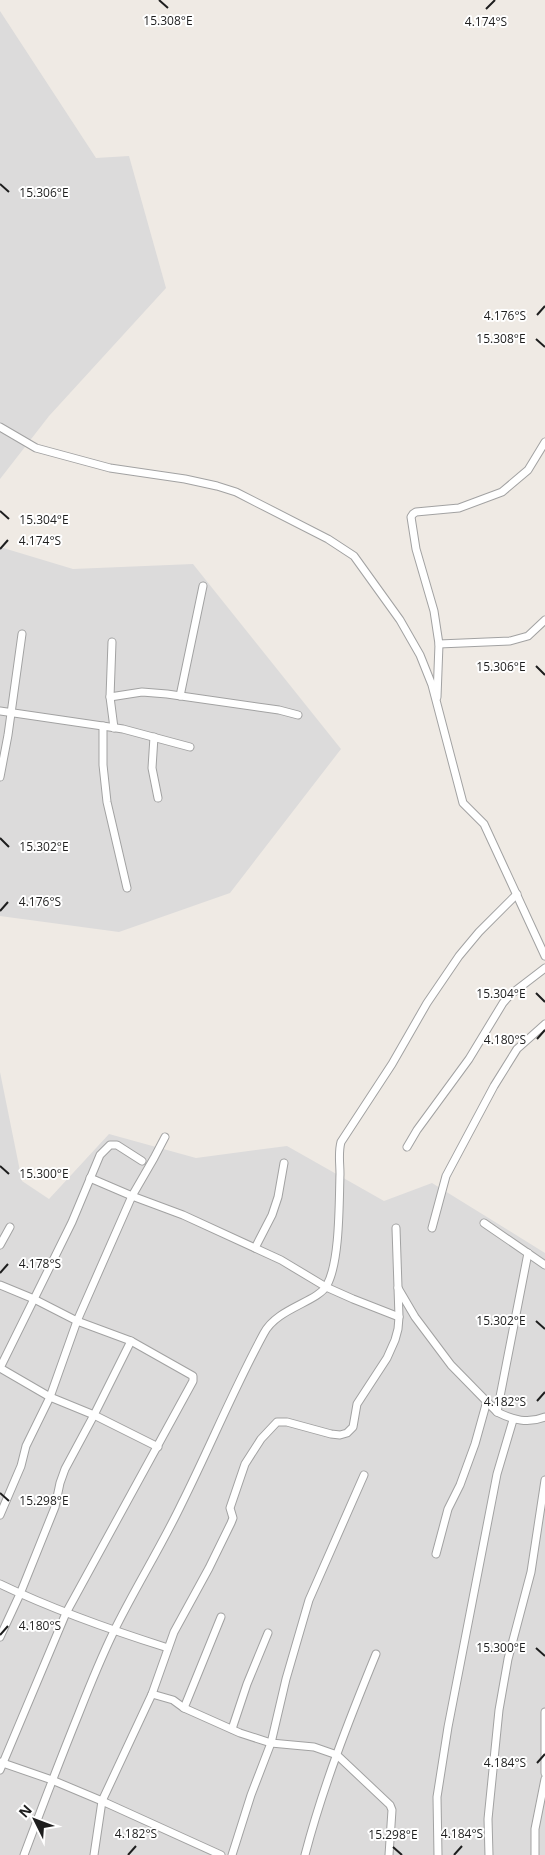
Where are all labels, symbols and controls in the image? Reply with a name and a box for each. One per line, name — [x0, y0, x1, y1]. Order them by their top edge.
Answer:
text: 15.308°E — [143, 12, 193, 29]
text: 4.174°S — [465, 13, 507, 30]
text: 15.306°E — [19, 184, 69, 201]
text: 4.176°S — [484, 307, 526, 324]
text: 15.308°E — [476, 330, 526, 347]
text: 15.304°E — [19, 511, 69, 528]
text: 4.174°S — [19, 532, 61, 549]
text: 15.306°E — [476, 658, 526, 675]
text: 15.302°E — [19, 838, 69, 855]
text: 4.176°S — [19, 893, 61, 910]
text: 15.304°E — [476, 985, 526, 1002]
text: 4.180°S — [484, 1031, 526, 1048]
text: 15.300°E — [19, 1165, 69, 1182]
text: 4.178°S — [19, 1255, 61, 1272]
text: 15.302°E — [476, 1312, 526, 1329]
text: 4.182°S — [484, 1393, 526, 1410]
text: 15.298°E — [19, 1492, 69, 1509]
text: 4.180°S — [19, 1617, 61, 1634]
text: 15.300°E — [476, 1639, 526, 1656]
text: 4.184°S — [484, 1754, 526, 1771]
north arrow — [10, 1795, 60, 1845]
text: N — [14, 1800, 36, 1822]
text: 4.182°S — [115, 1825, 157, 1842]
text: 4.184°S — [441, 1825, 483, 1842]
text: 15.298°E — [368, 1826, 418, 1843]

